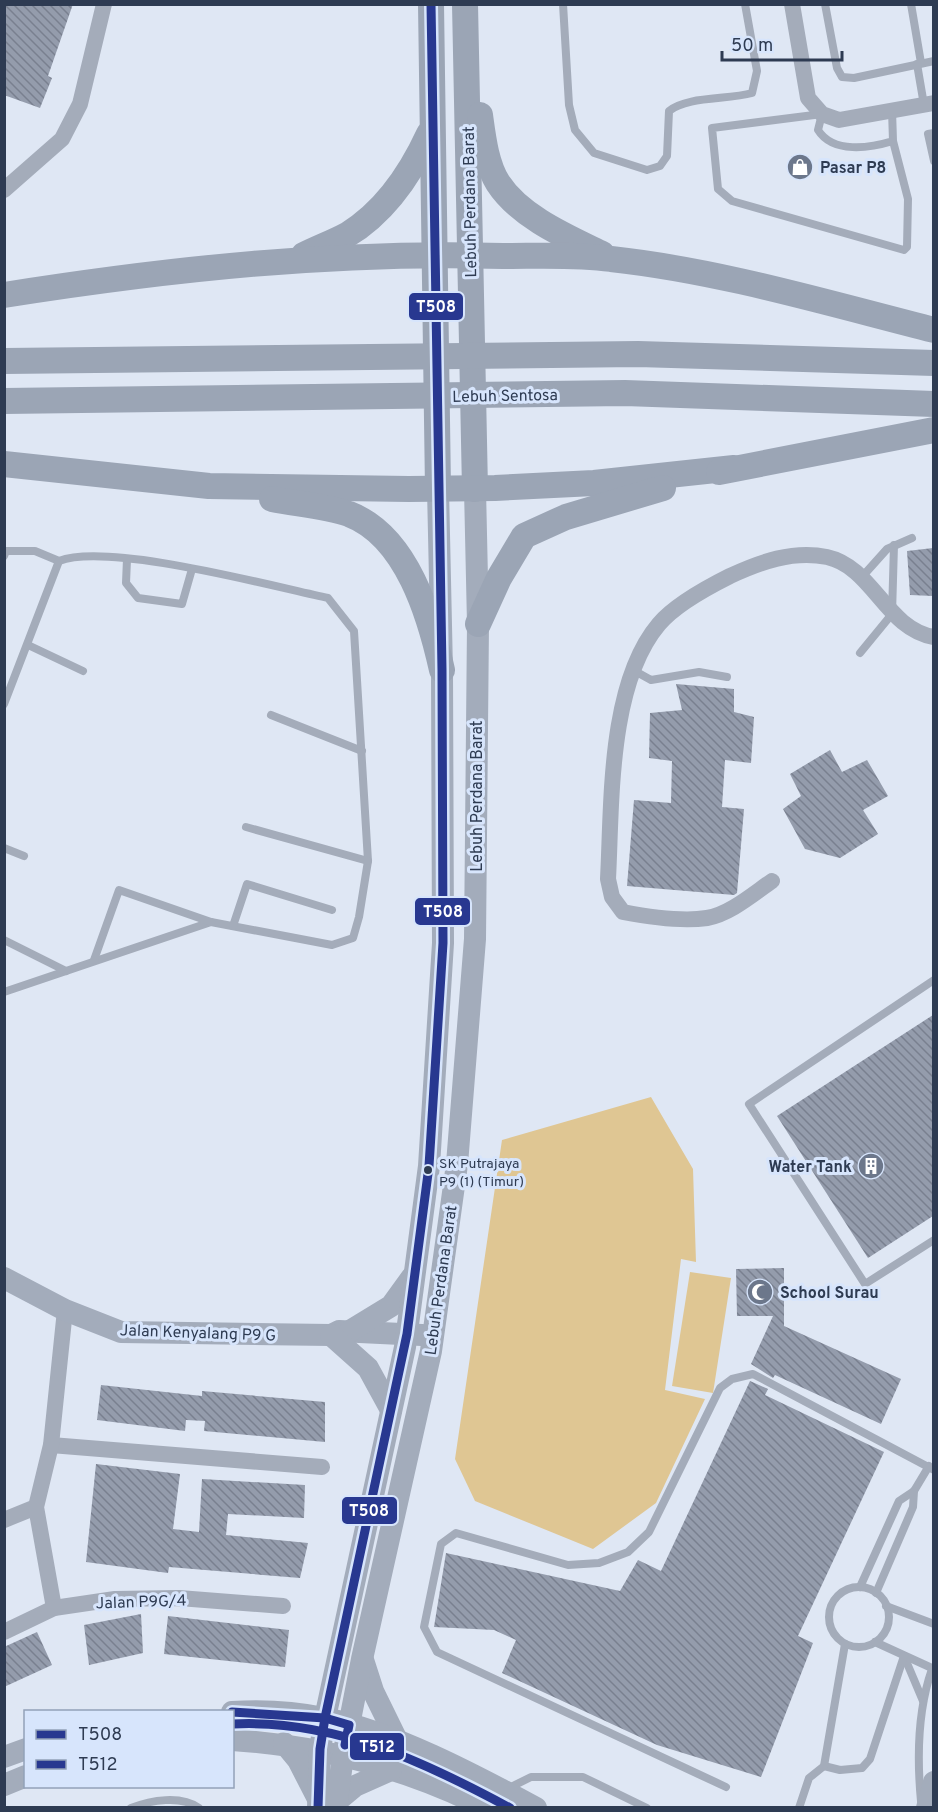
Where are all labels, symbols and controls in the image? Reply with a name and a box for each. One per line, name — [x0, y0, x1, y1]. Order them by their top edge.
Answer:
scale bar — [722, 24, 842, 62]
text: 50 m — [731, 35, 773, 58]
street label: Lebuh Perdana Barat — [460, 126, 482, 278]
shop icon: Pasar P8 — [785, 152, 815, 182]
place label: Pasar P8 — [820, 159, 886, 179]
line badge: T508 — [408, 292, 464, 321]
text: T508 — [416, 298, 456, 318]
street label: Lebuh Sentosa — [452, 386, 558, 408]
street label: Lebuh Perdana Barat — [468, 720, 488, 872]
line badge: T508 — [414, 897, 471, 926]
text: T508 — [423, 903, 463, 923]
building icon: Water Tank — [856, 1151, 886, 1181]
place label: SK Putrajaya P9 (1) (Timur) — [439, 1156, 524, 1191]
place label: Water Tank — [769, 1158, 852, 1178]
marker: SK Putrajaya P9 (1) (Timur) — [422, 1164, 434, 1176]
street label: Lebuh Perdana Barat — [422, 1204, 462, 1357]
mosque icon: School Surau — [745, 1277, 775, 1307]
place label: School Surau — [780, 1284, 879, 1304]
street label: Jalan Kenyalang P9 G — [119, 1321, 276, 1347]
line badge: T508 — [341, 1496, 398, 1525]
text: T508 — [349, 1502, 389, 1522]
street label: Jalan P9G/4 — [95, 1591, 187, 1615]
legend — [24, 1710, 234, 1788]
text: T508 — [78, 1724, 122, 1747]
line badge: T512 — [349, 1732, 405, 1761]
text: T512 — [359, 1738, 395, 1758]
text: T512 — [78, 1754, 117, 1777]

